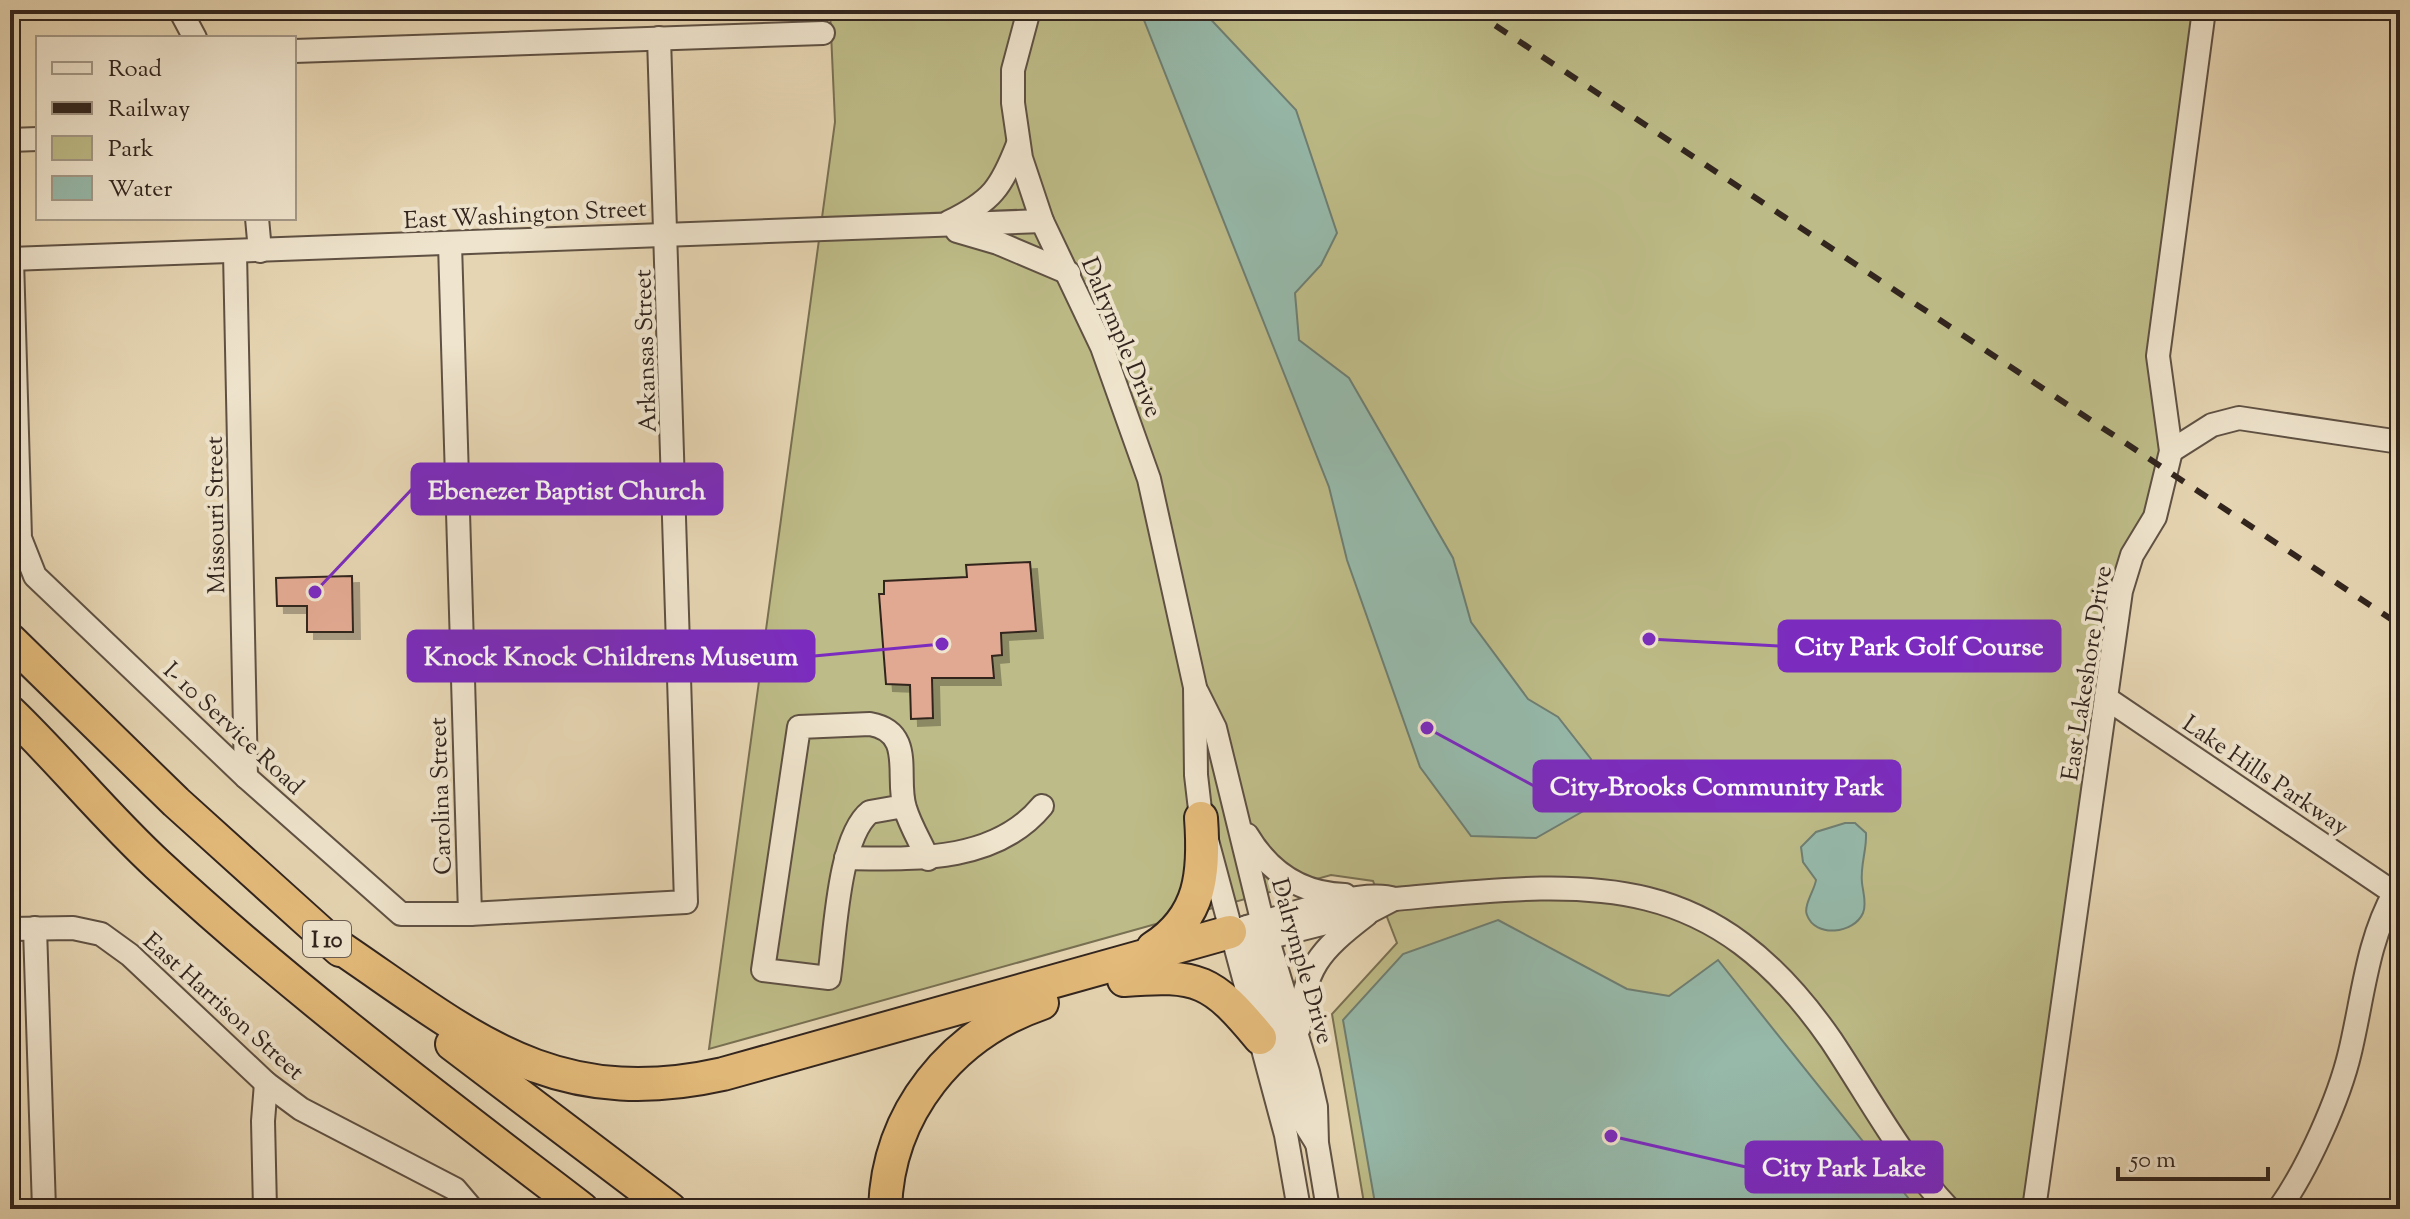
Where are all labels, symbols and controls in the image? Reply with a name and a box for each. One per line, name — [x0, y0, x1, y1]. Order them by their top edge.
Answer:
legend — [36, 36, 296, 220]
text: Road — [108, 53, 162, 87]
text: Railway — [108, 93, 190, 127]
text: Park — [108, 133, 154, 167]
text: Water — [108, 173, 172, 207]
street label: East Washington Street — [403, 193, 647, 239]
street label: Dalrymple Drive — [1071, 253, 1169, 423]
street label: Arkansas Street — [627, 269, 667, 433]
street label: Missouri Street — [199, 436, 235, 594]
callout: Ebenezer Baptist Church — [412, 464, 722, 514]
text: Ebenezer Baptist Church — [428, 474, 707, 511]
street label: East Lakeshore Drive — [2054, 563, 2122, 783]
callout: City Park Golf Course — [1779, 621, 2060, 671]
text: City Park Golf Course — [1794, 630, 2044, 667]
callout: Knock Knock Childrens Museum — [408, 631, 814, 681]
text: Knock Knock Childrens Museum — [424, 640, 799, 677]
street label: I- 10 Service Road — [155, 655, 311, 804]
street label: Lake Hills Parkway — [2175, 708, 2355, 845]
street label: Carolina Street — [422, 717, 462, 875]
callout: City-Brooks Community Park — [1534, 761, 1900, 811]
text: City-Brooks Community Park — [1550, 770, 1885, 807]
street label: Dalrymple Drive — [1261, 875, 1341, 1048]
road number: I 10 — [303, 921, 351, 957]
street label: East Harrison Street — [134, 926, 311, 1089]
scale bar — [2118, 1131, 2268, 1181]
callout: City Park Lake — [1746, 1142, 1942, 1192]
text: 50 m — [2128, 1144, 2176, 1178]
text: City Park Lake — [1762, 1151, 1926, 1188]

